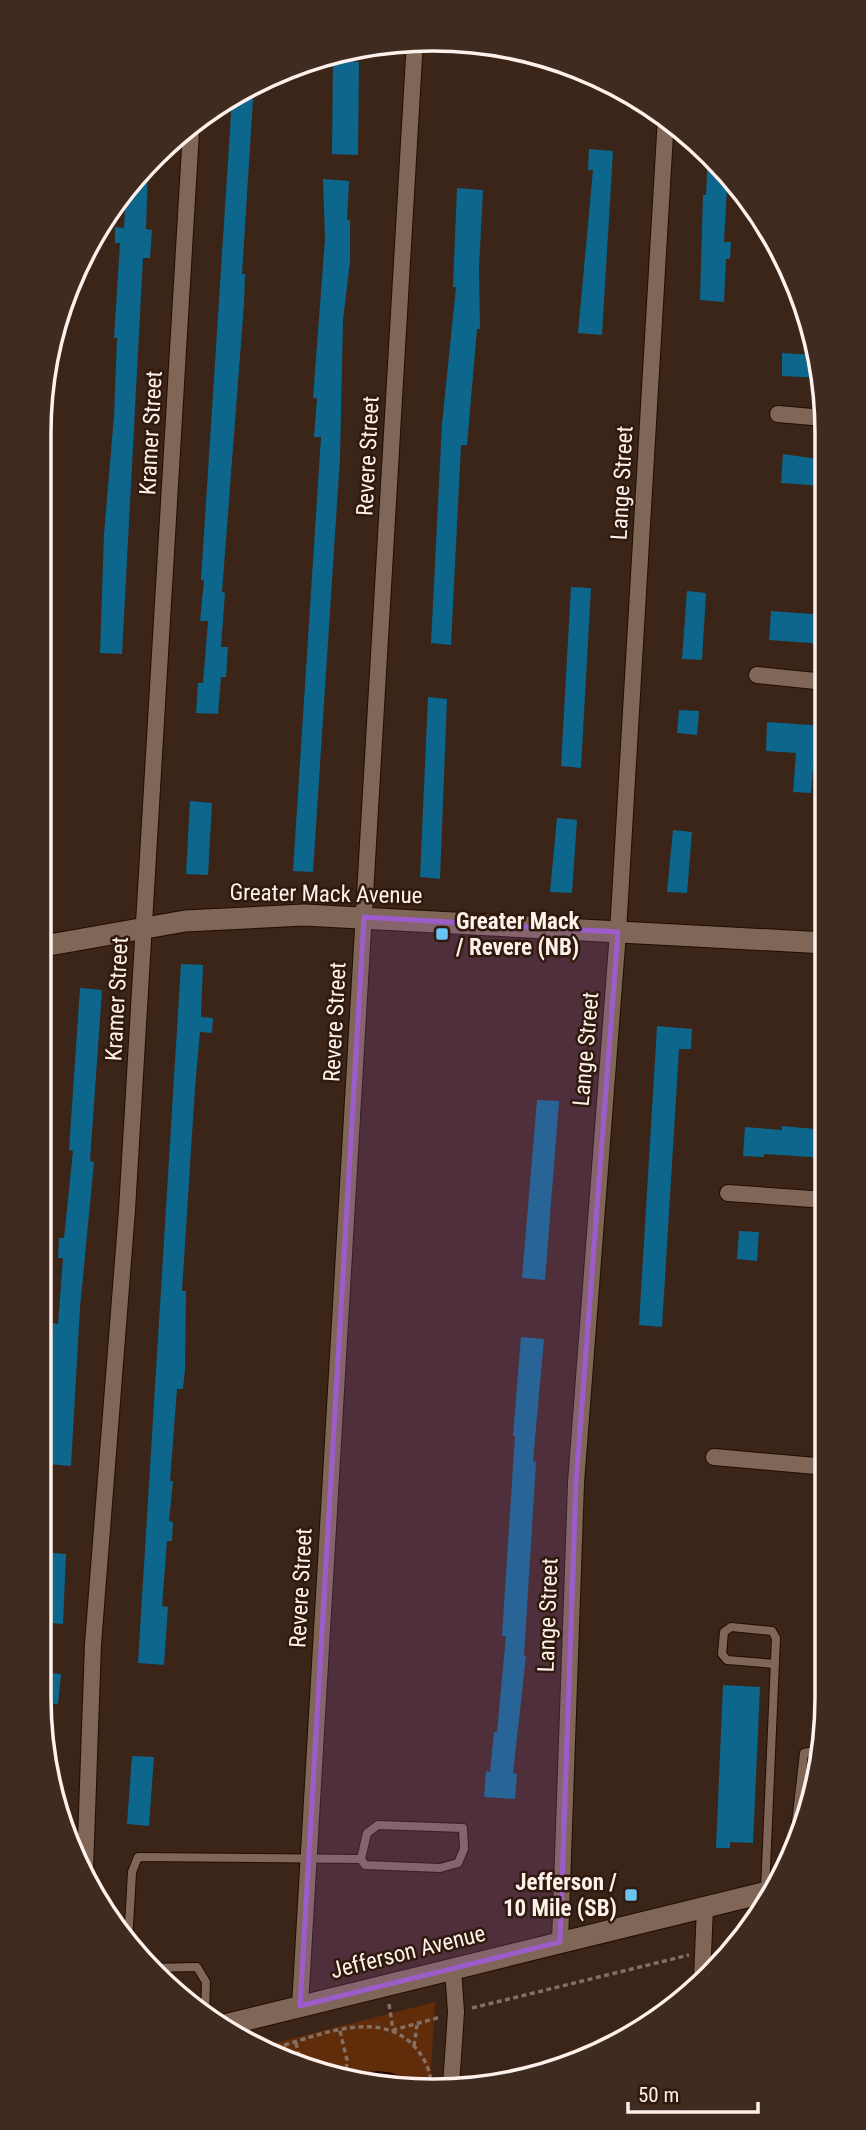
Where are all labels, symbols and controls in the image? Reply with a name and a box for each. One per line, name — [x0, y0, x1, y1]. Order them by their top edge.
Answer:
street label: Kramer Street — [134, 370, 168, 496]
street label: Revere Street — [351, 395, 385, 517]
street label: Lange Street — [606, 425, 638, 541]
street label: Greater Mack Avenue — [229, 879, 423, 909]
place label: Greater Mack / Revere (NB) — [455, 908, 581, 961]
marker: Greater Mack / Revere (NB) — [434, 926, 450, 942]
street label: Kramer Street — [100, 936, 134, 1062]
street label: Revere Street — [318, 961, 352, 1083]
street label: Lange Street — [568, 991, 604, 1107]
street label: Revere Street — [284, 1527, 318, 1649]
street label: Lange Street — [533, 1557, 563, 1673]
place label: Jefferson / 10 Mile (SB) — [503, 1869, 617, 1922]
marker: Jefferson / 10 Mile (SB) — [623, 1887, 639, 1903]
street label: Jefferson Avenue — [328, 1920, 488, 1984]
scale bar — [628, 2070, 758, 2114]
text: 50 m — [638, 2083, 679, 2107]

